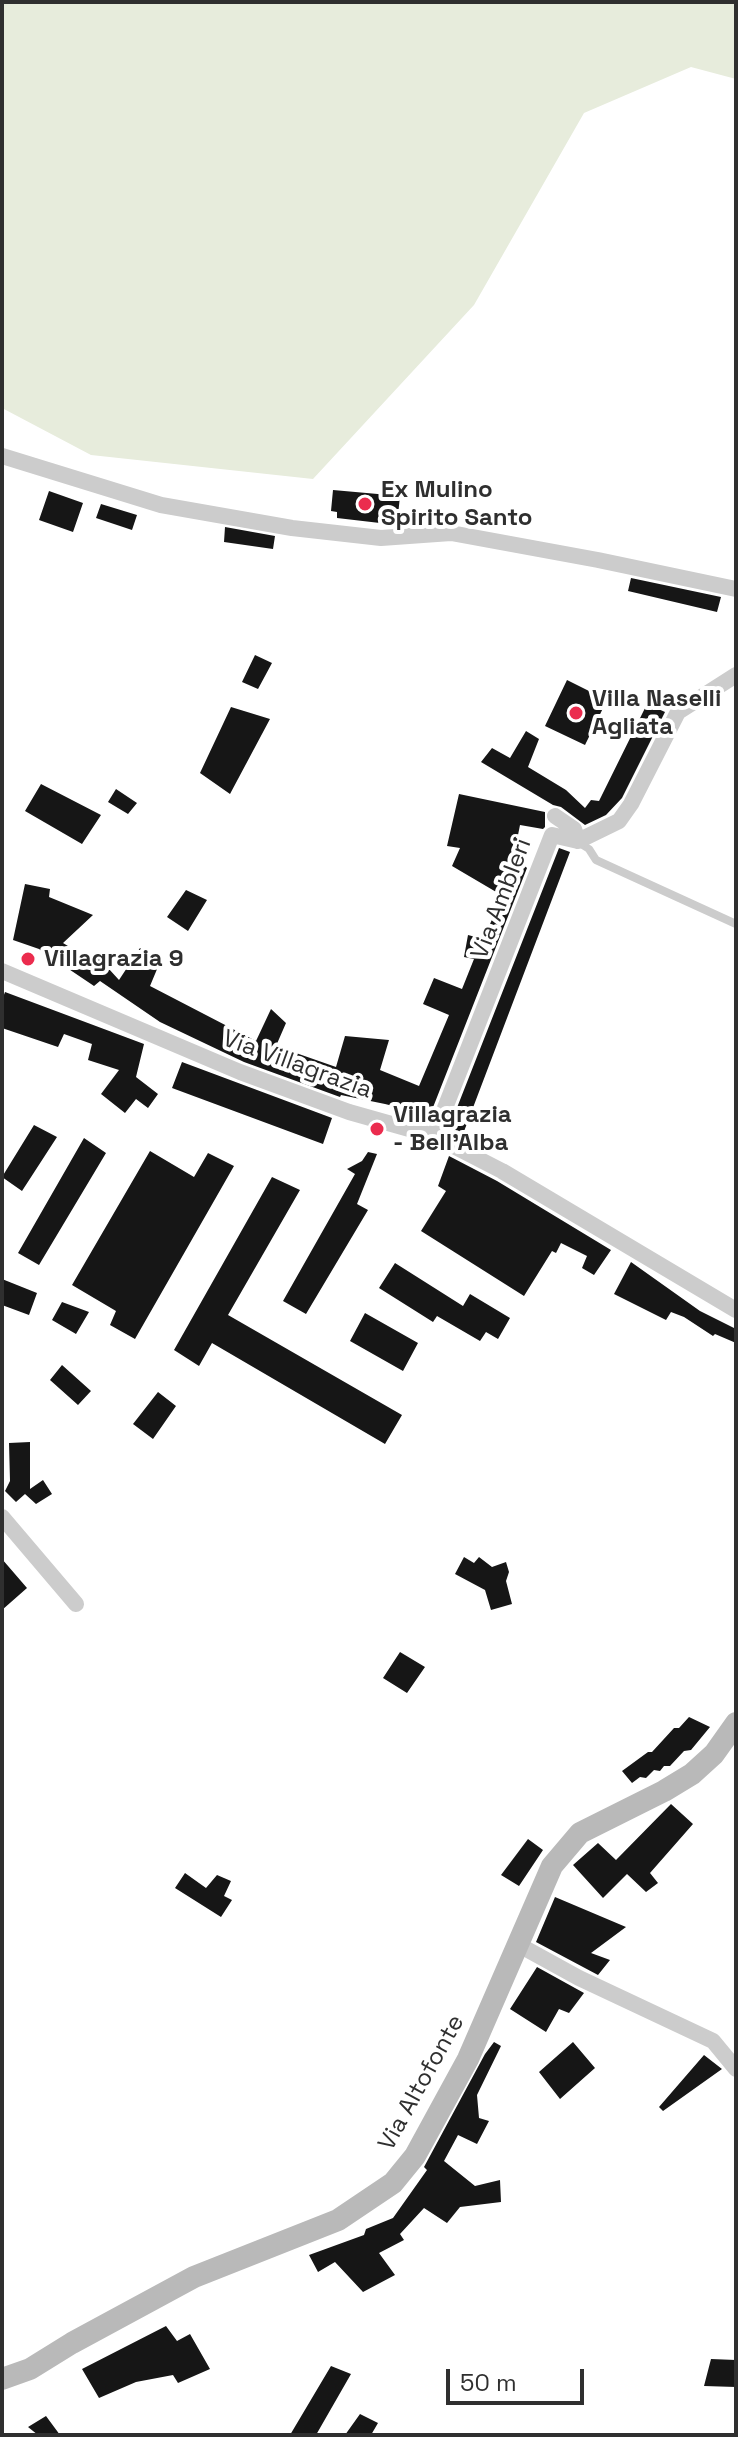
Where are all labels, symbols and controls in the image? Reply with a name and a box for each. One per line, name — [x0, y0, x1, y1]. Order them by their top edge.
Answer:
place label: Ex Mulino Spirito Santo — [381, 476, 532, 532]
marker: Ex Mulino Spirito Santo — [356, 495, 374, 513]
place label: Villa Naselli Agliata — [592, 685, 721, 741]
marker: Villa Naselli Agliata — [567, 704, 585, 722]
street label: Via Ambleri — [466, 835, 538, 963]
place label: Villagrazia 9 — [44, 945, 184, 973]
marker: Villagrazia 9 — [19, 950, 37, 968]
street label: Via Villagrazia — [218, 1025, 376, 1105]
place label: Villagrazia - Bell'Alba — [393, 1101, 512, 1157]
marker: Villagrazia - Bell'Alba — [368, 1120, 386, 1138]
street label: Via Altofonte — [373, 2010, 471, 2156]
scale bar — [450, 2353, 588, 2403]
text: 50 m — [460, 2367, 517, 2398]

